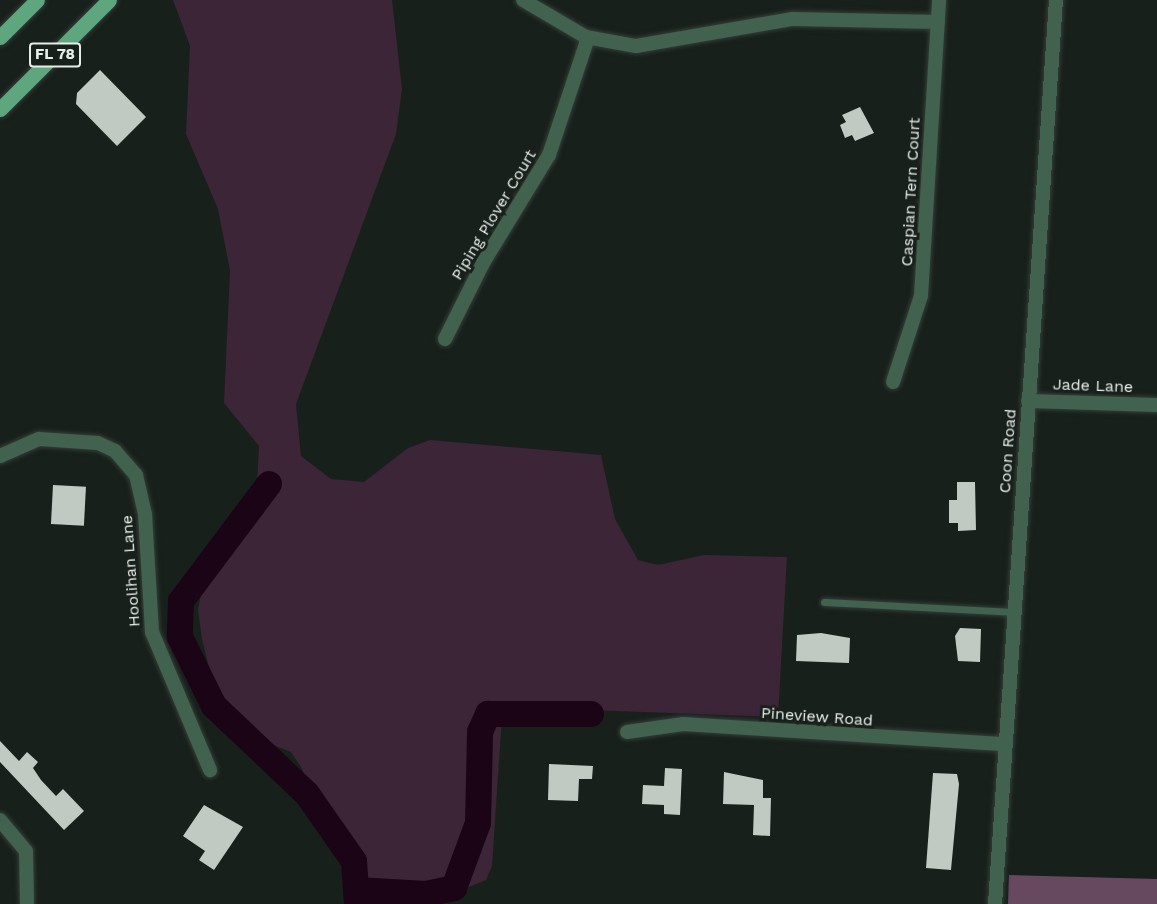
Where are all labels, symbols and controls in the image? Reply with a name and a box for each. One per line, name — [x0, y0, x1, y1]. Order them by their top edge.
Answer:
road number: FL 78 — [28, 43, 82, 67]
street label: Caspian Tern Court — [898, 117, 924, 267]
street label: Piping Plover Court — [447, 146, 541, 284]
street label: Jade Lane — [1053, 375, 1133, 397]
street label: Coon Road — [995, 408, 1021, 494]
street label: Hoolihan Lane — [118, 514, 144, 628]
street label: Pineview Road — [760, 704, 874, 730]

